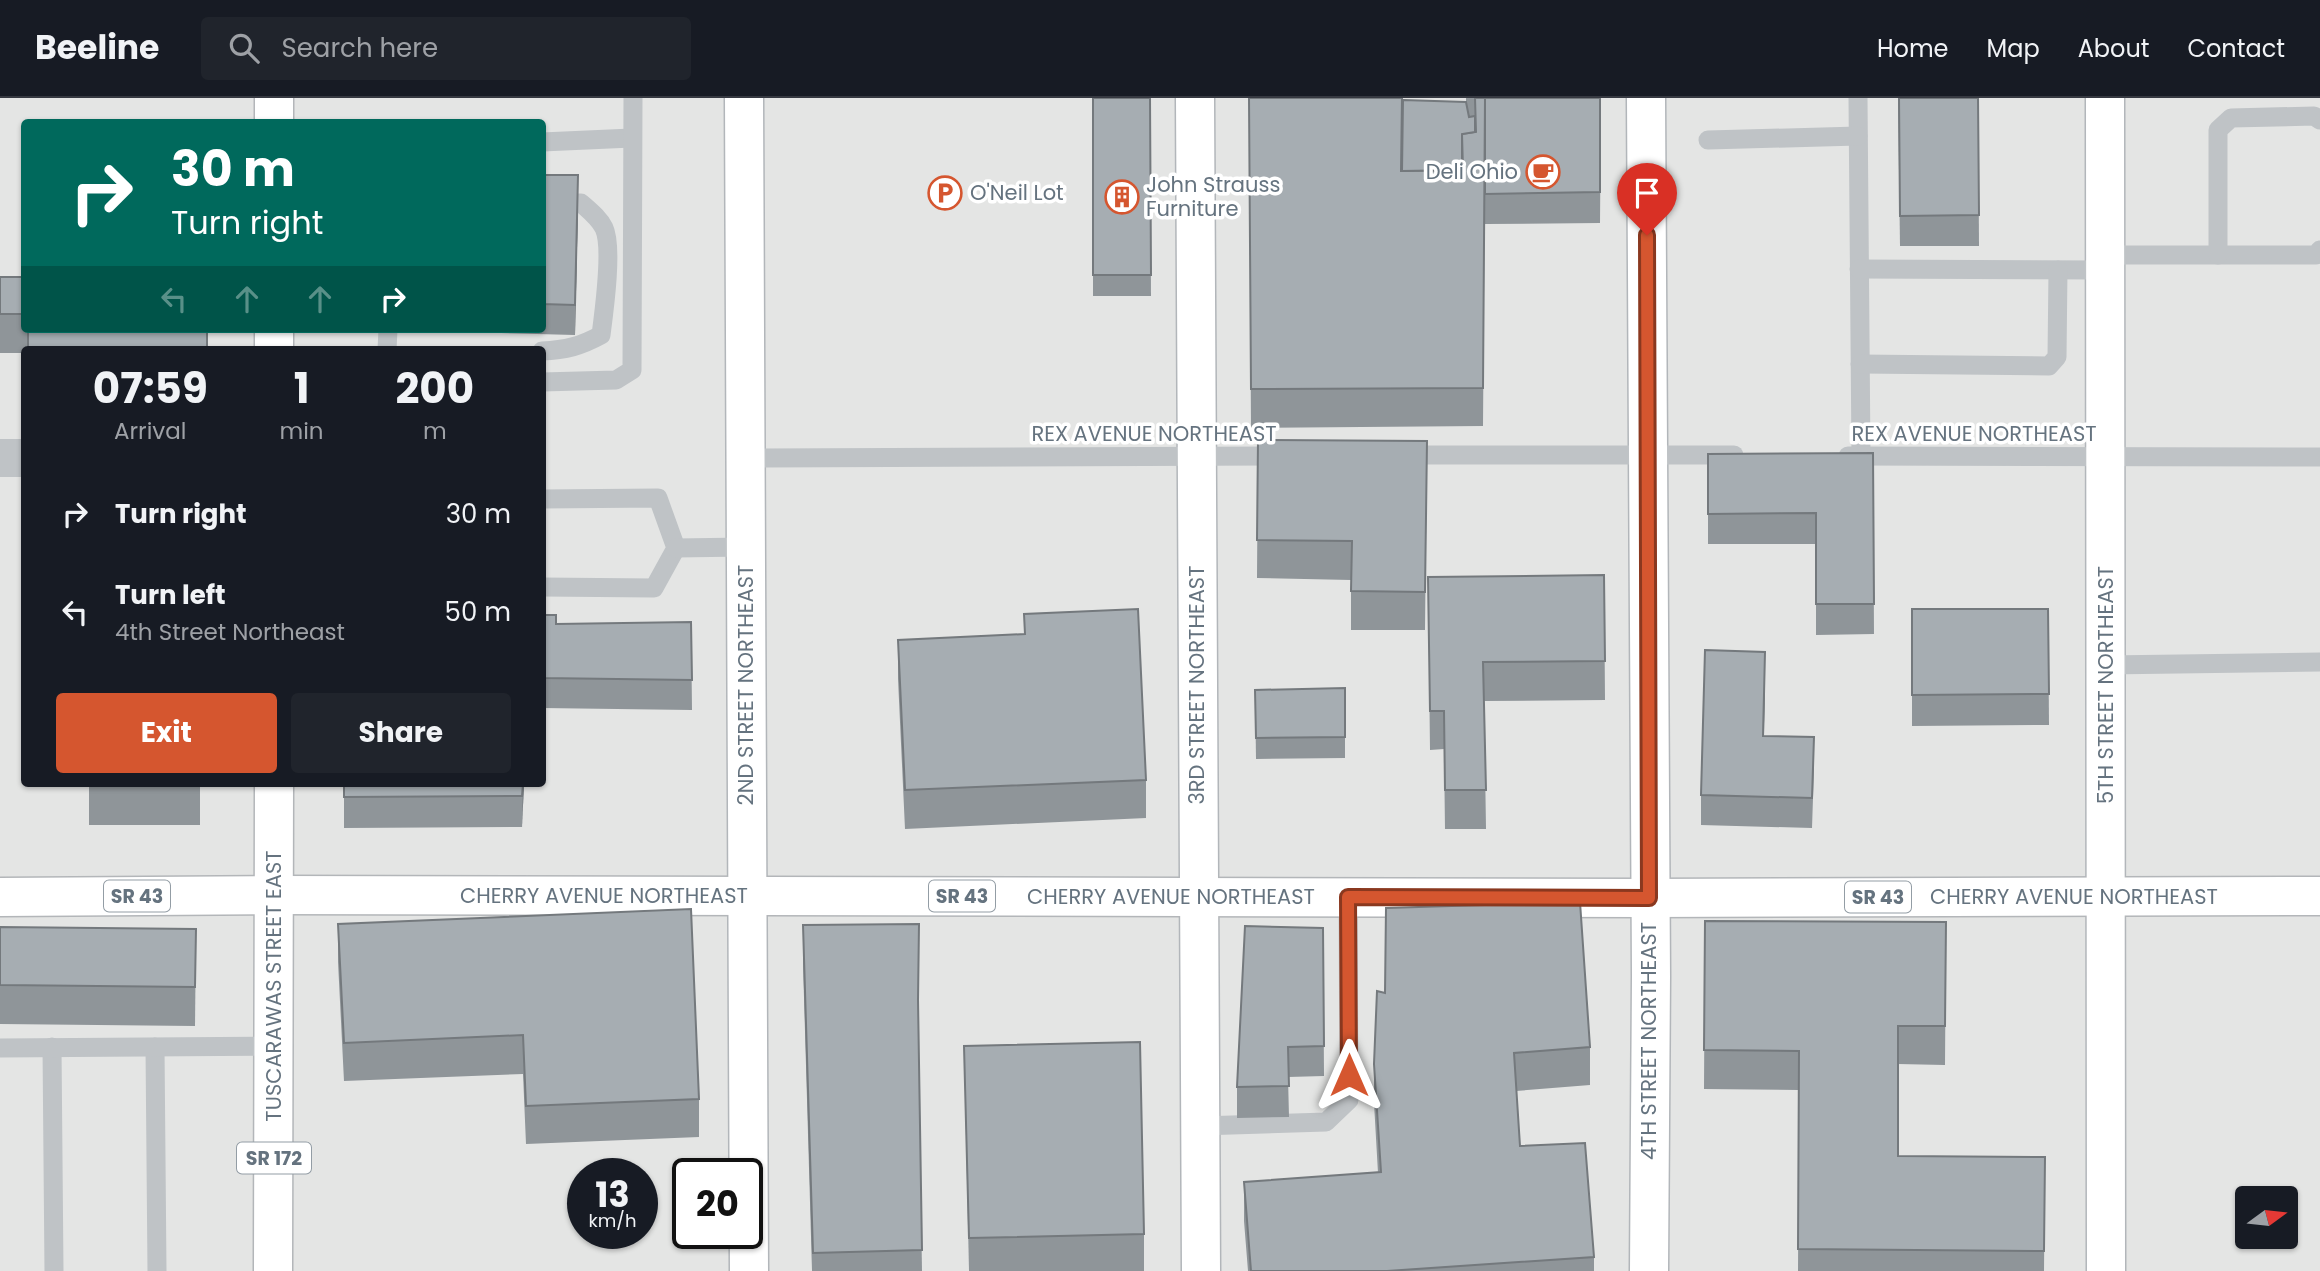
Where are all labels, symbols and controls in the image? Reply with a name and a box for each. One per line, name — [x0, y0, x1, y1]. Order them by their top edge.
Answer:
search box — [201, 17, 691, 80]
text: Beeline — [35, 24, 159, 71]
icon: search — [225, 29, 263, 67]
text: Search here — [281, 30, 438, 66]
text: Home — [1877, 32, 1949, 65]
text: Map — [1987, 32, 2040, 65]
text: About — [2078, 32, 2149, 65]
text: Contact — [2187, 32, 2285, 65]
text: 30 m — [171, 135, 295, 203]
icon: right — [56, 147, 147, 238]
cafe icon: Deli Ohio — [1524, 153, 1562, 191]
place label: Deli Ohio — [1426, 157, 1518, 186]
pin — [1617, 163, 1677, 235]
place label: John Strauss Furniture — [1146, 170, 1280, 223]
parking icon: O'Neil Lot — [926, 174, 964, 212]
icon: arrive — [1628, 174, 1666, 212]
place label: O'Neil Lot — [970, 178, 1064, 207]
building icon: John Strauss Furniture — [1103, 178, 1141, 216]
text: Turn right — [171, 200, 323, 245]
icon: left — [155, 280, 193, 318]
icon: ahead — [228, 280, 266, 318]
icon: ahead — [301, 280, 339, 318]
icon: right — [374, 280, 412, 318]
text: 07:59 — [93, 359, 208, 418]
text: 1 — [294, 359, 309, 418]
text: 200 — [395, 359, 474, 418]
text: Arrival — [114, 415, 186, 447]
text: min — [280, 415, 324, 447]
text: m — [423, 415, 447, 447]
street label: REX AVENUE NORTHEAST — [1031, 419, 1277, 448]
street label: REX AVENUE NORTHEAST — [1851, 419, 2097, 448]
icon: right — [56, 495, 94, 533]
text: Turn right — [115, 496, 247, 532]
text: 30 m — [446, 496, 511, 532]
street label: 2ND STREET NORTHEAST — [731, 565, 760, 805]
street label: 3RD STREET NORTHEAST — [1182, 565, 1211, 805]
street label: 5TH STREET NORTHEAST — [2091, 566, 2120, 804]
text: Turn left — [115, 577, 226, 613]
icon: left — [56, 593, 94, 631]
text: 50 m — [445, 594, 511, 630]
text: 4th Street Northeast — [115, 616, 345, 648]
button: Exit — [56, 693, 277, 773]
button: Share — [291, 693, 511, 773]
street label: TUSCARAWAS STREET EAST — [259, 850, 288, 1122]
road number: SR 43 — [104, 880, 170, 912]
road number: SR 43 — [929, 880, 995, 912]
street label: CHERRY AVENUE NORTHEAST — [460, 881, 748, 910]
street label: CHERRY AVENUE NORTHEAST — [1027, 882, 1315, 911]
road number: SR 43 — [1845, 882, 1911, 912]
street label: CHERRY AVENUE NORTHEAST — [1930, 882, 2218, 911]
street label: 4TH STREET NORTHEAST — [1634, 922, 1663, 1160]
position arrow — [1312, 1038, 1386, 1112]
road number: SR 172 — [237, 1142, 311, 1174]
speed limit sign: 20 — [672, 1158, 763, 1249]
text: 13 — [595, 1170, 630, 1219]
north arrow — [2235, 1186, 2298, 1250]
map controls — [2235, 1186, 2298, 1249]
text: km/h — [589, 1208, 636, 1233]

